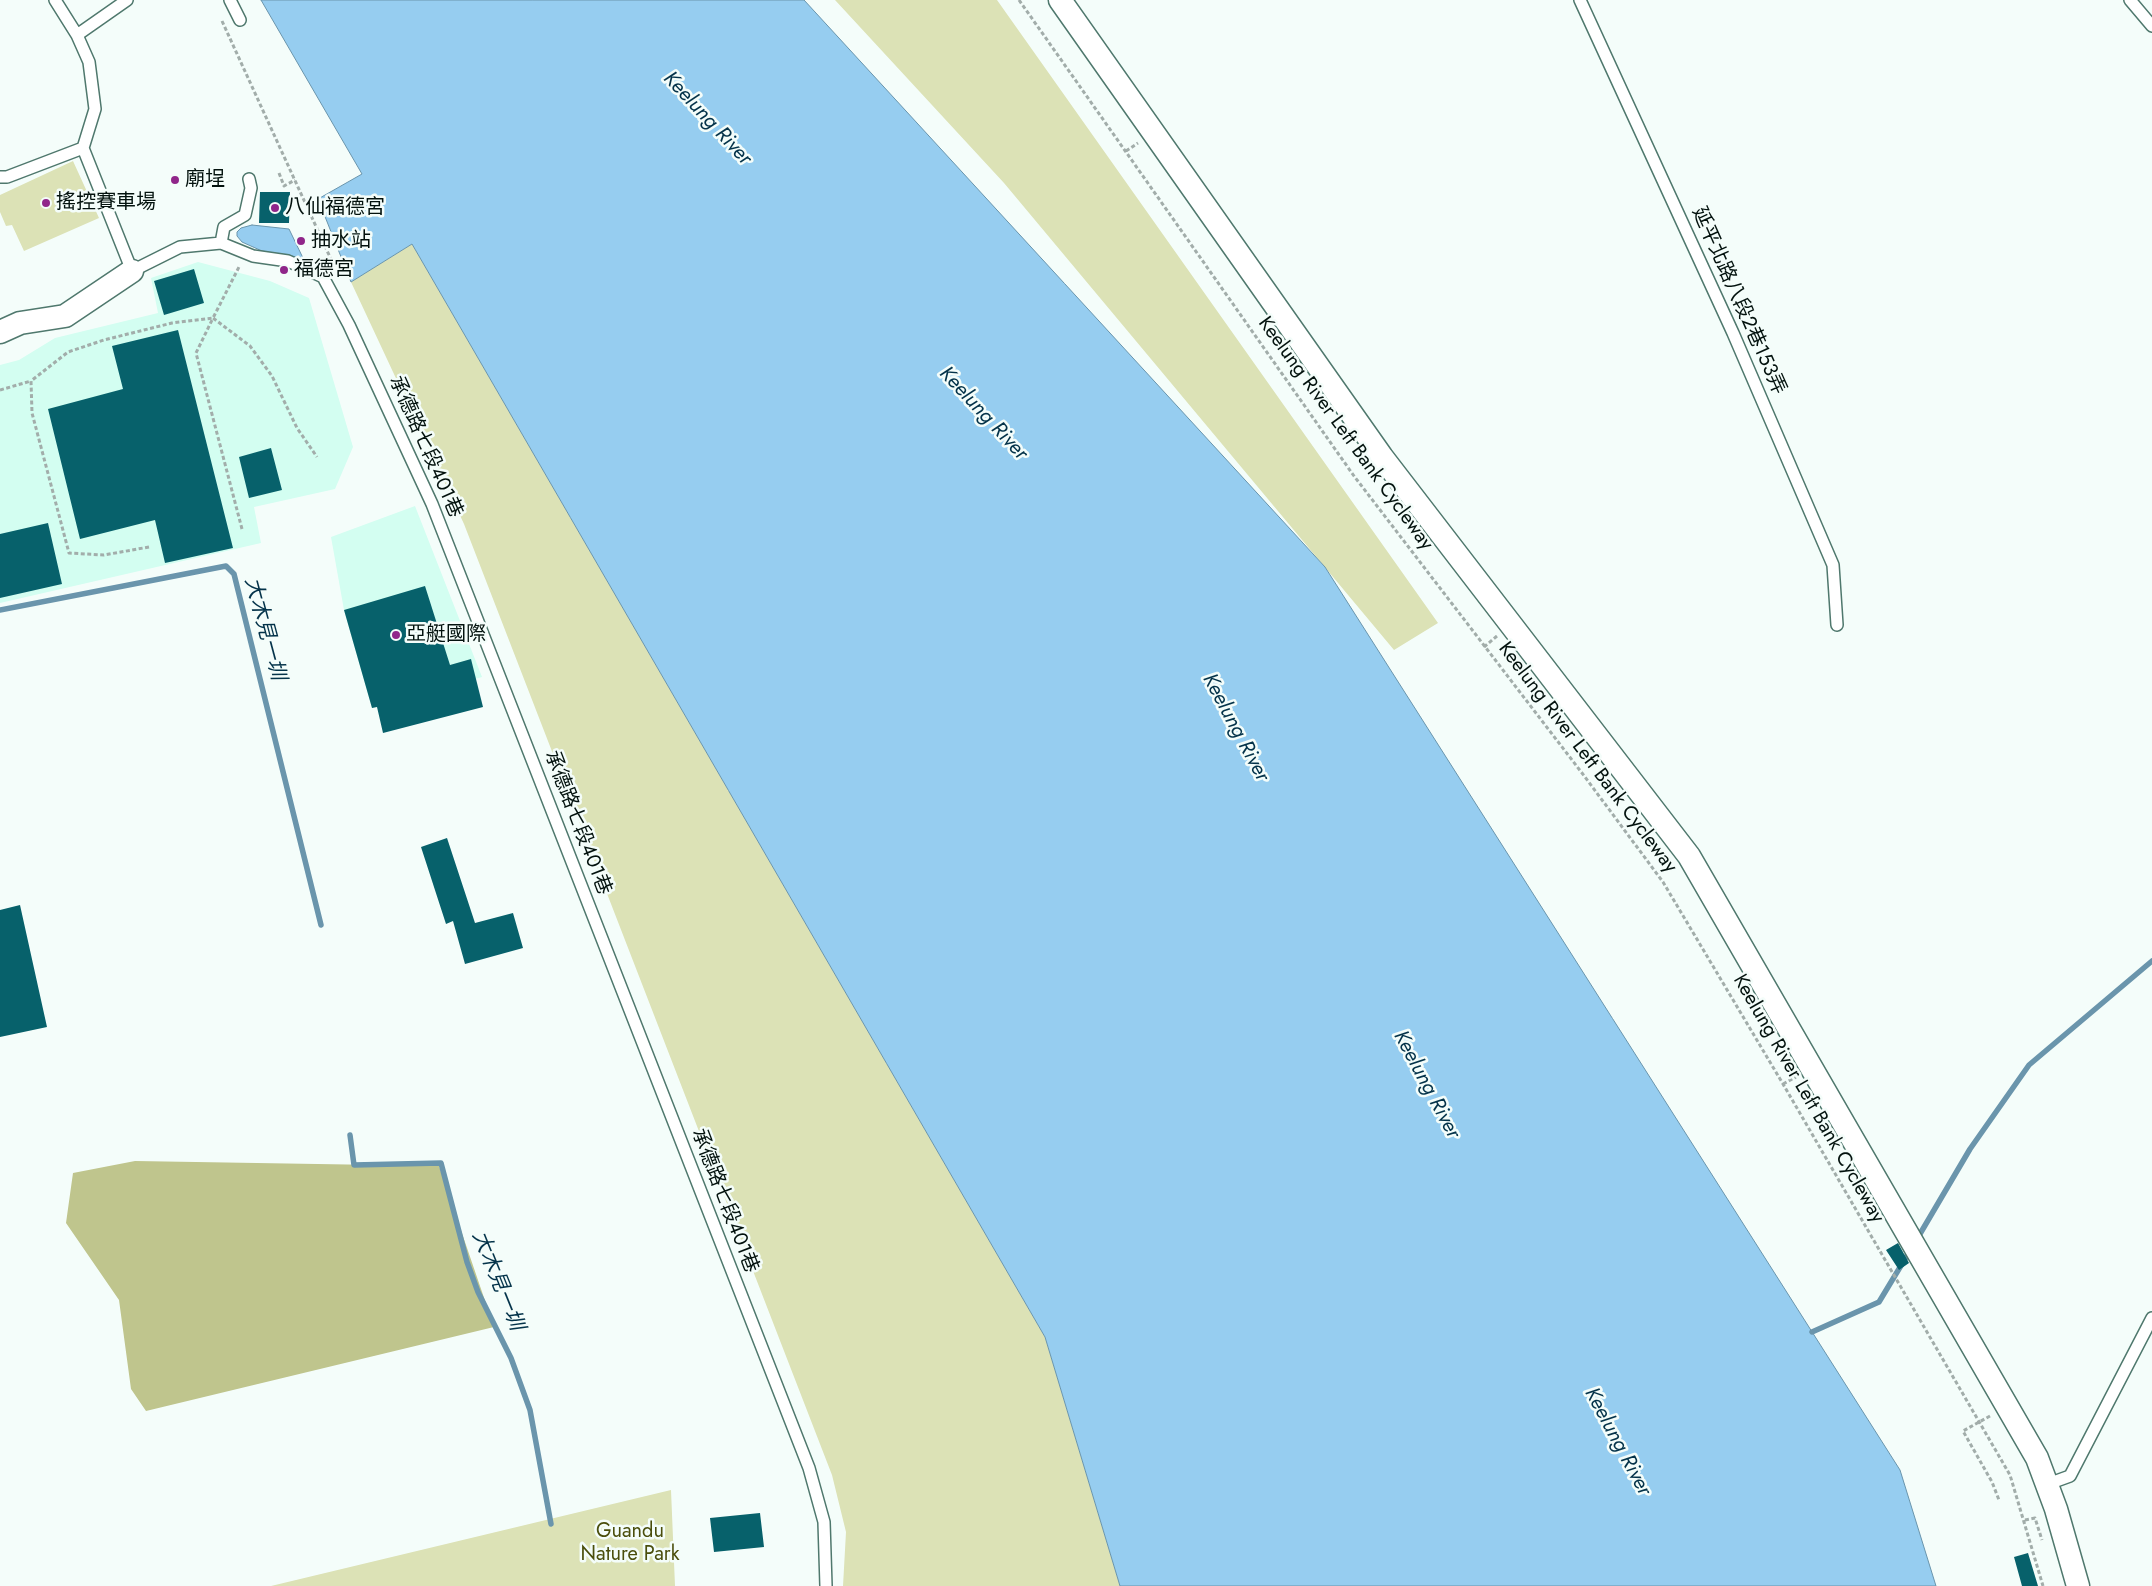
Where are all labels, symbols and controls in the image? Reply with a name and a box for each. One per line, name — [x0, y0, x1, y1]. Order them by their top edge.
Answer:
water label: Keelung River — [657, 67, 757, 171]
place label: 廟埕 — [185, 168, 225, 192]
marker: 廟埕 — [169, 174, 181, 186]
place label: 搖控賽車場 — [56, 191, 156, 215]
place label: 八仙福德宮 — [285, 196, 385, 220]
marker: 搖控賽車場 — [40, 197, 52, 209]
marker: 八仙福德宮 — [269, 202, 281, 214]
street label: 延平北路八段2巷153弄 — [1686, 204, 1790, 398]
place label: 抽水站 — [311, 229, 371, 253]
marker: 抽水站 — [295, 235, 307, 247]
place label: 福德宮 — [294, 258, 354, 282]
marker: 福德宮 — [278, 264, 290, 276]
street label: Keelung River Left Bank Cycleway — [1252, 313, 1438, 555]
water label: Keelung River — [933, 362, 1033, 466]
street label: 承德路七段401巷 — [383, 372, 467, 522]
water label: 大木見一圳 — [238, 575, 290, 683]
place label: 亞艇國際 — [406, 623, 486, 647]
marker: 亞艇國際 — [390, 629, 402, 641]
street label: Keelung River Left Bank Cycleway — [1492, 638, 1682, 878]
water label: Keelung River — [1196, 670, 1274, 786]
street label: 承德路七段401巷 — [538, 747, 616, 899]
street label: Keelung River Left Bank Cycleway — [1727, 971, 1889, 1227]
water label: Keelung River — [1387, 1027, 1465, 1143]
street label: 承德路七段401巷 — [685, 1125, 763, 1277]
water label: 大木見一圳 — [466, 1228, 528, 1334]
water label: Keelung River — [1578, 1384, 1656, 1500]
park label: Guandu Nature Park — [581, 1520, 679, 1567]

